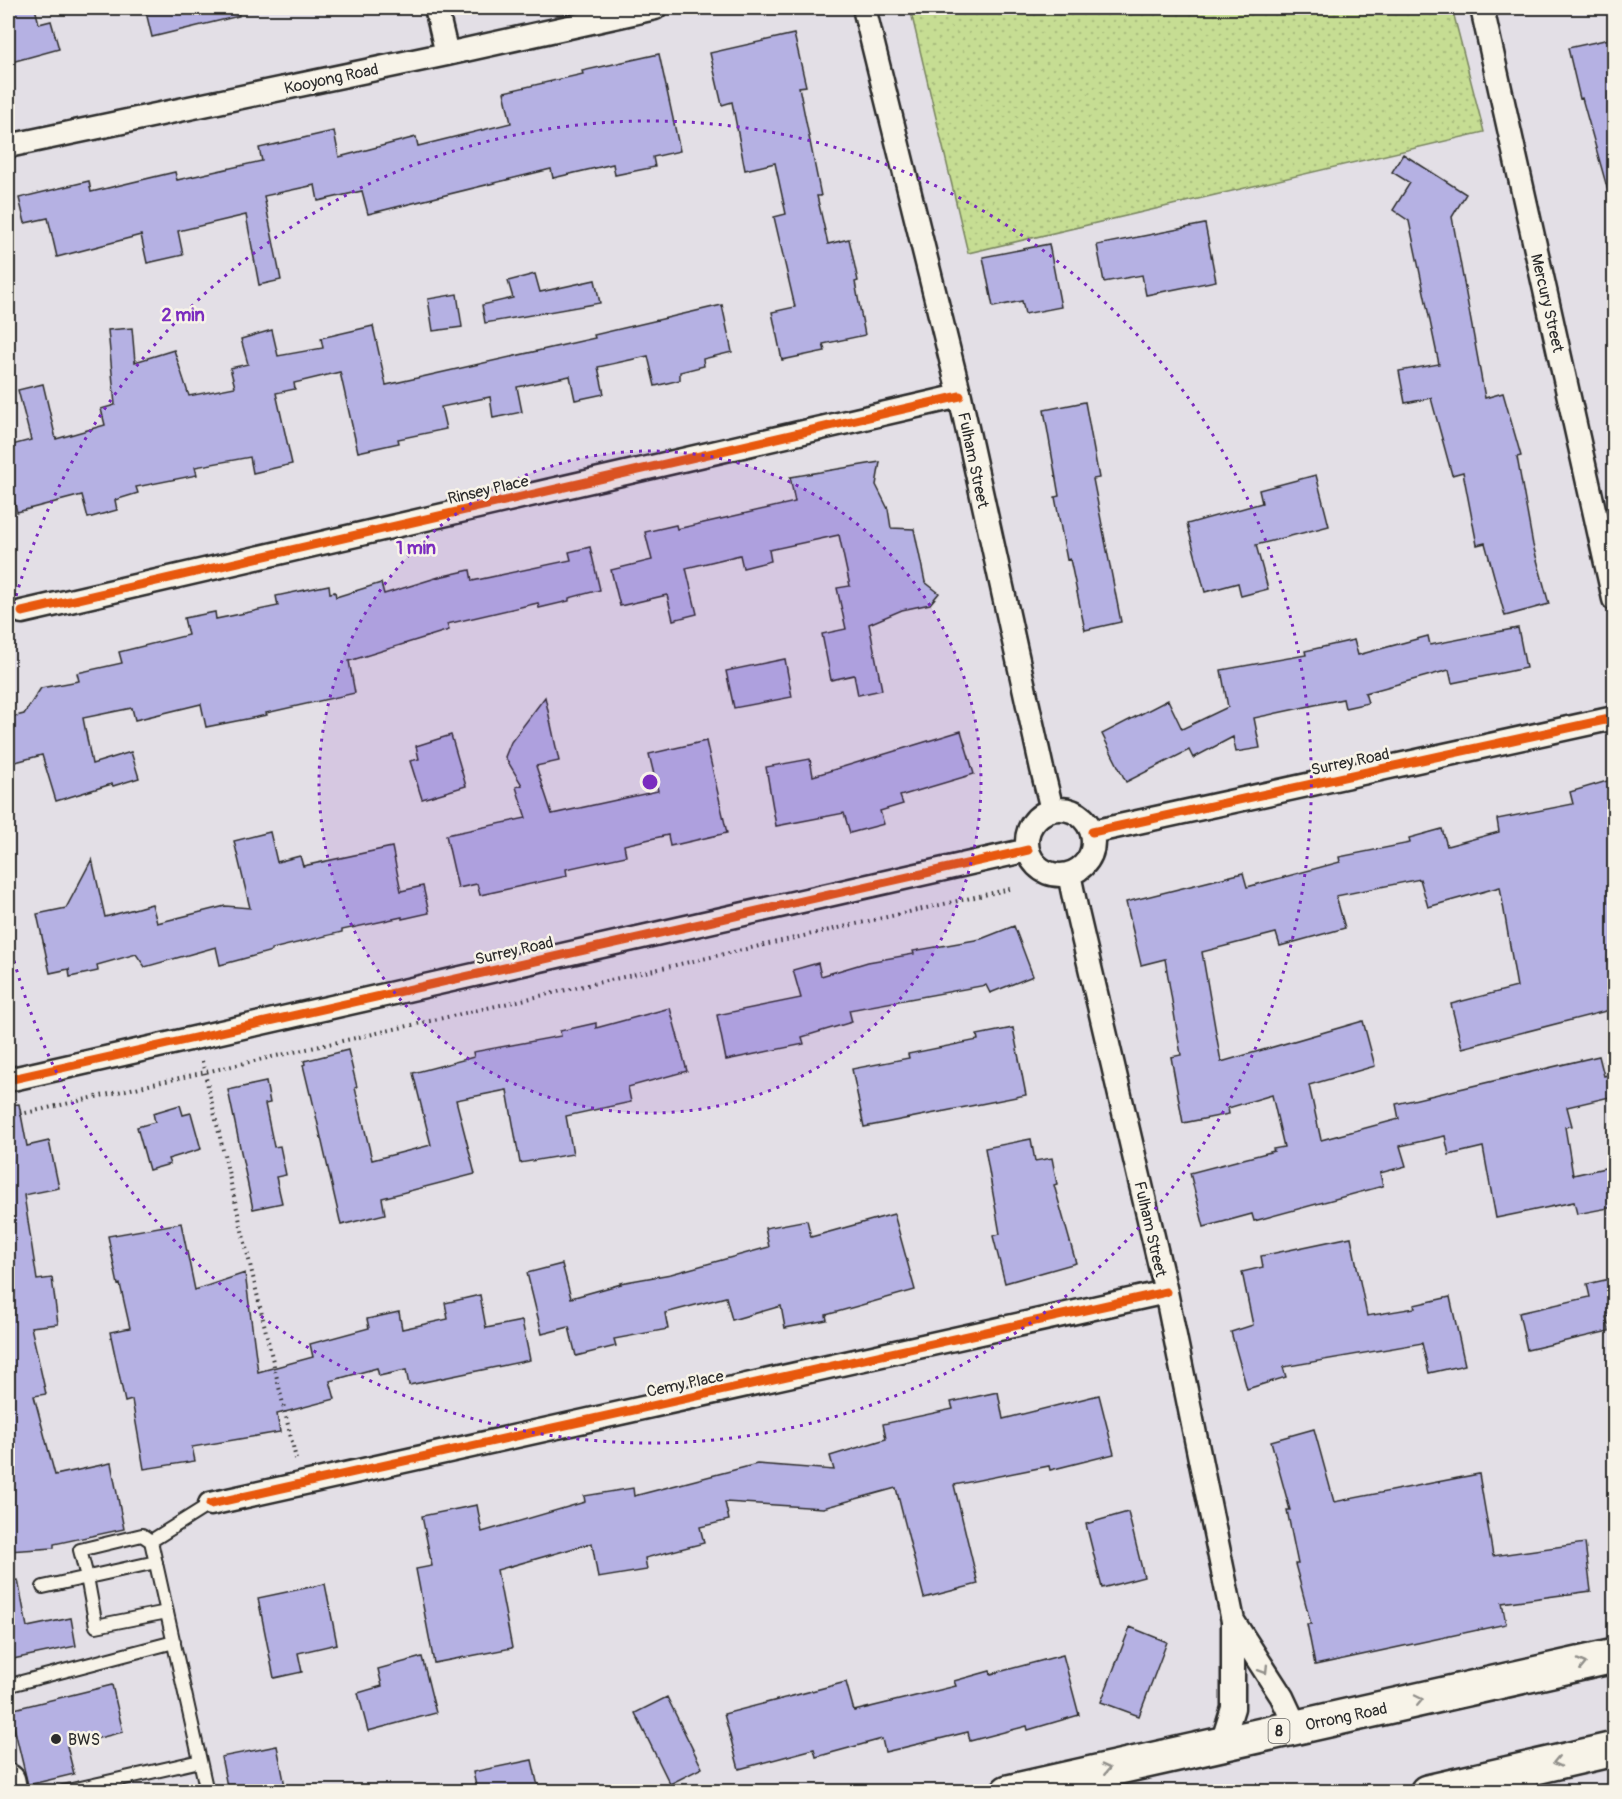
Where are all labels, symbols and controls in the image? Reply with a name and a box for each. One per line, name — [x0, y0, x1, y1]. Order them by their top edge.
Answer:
street label: Kooyong Road — [282, 59, 380, 99]
street label: Mercury Street — [1526, 252, 1568, 355]
text: 2 min — [161, 304, 205, 327]
street label: Fulham Street — [953, 410, 993, 511]
street label: Rinsey Place — [446, 471, 531, 509]
text: 1 min — [396, 537, 436, 560]
street label: Surrey Road — [1309, 744, 1391, 780]
centre of rings — [640, 772, 660, 792]
street label: Surrey Road — [473, 932, 555, 970]
street label: Fulham Street — [1129, 1179, 1171, 1280]
street label: Cemy Place — [645, 1366, 726, 1402]
one-way arrow — [1577, 1658, 1587, 1671]
one-way arrow — [1257, 1664, 1269, 1674]
one-way arrow — [1414, 1694, 1424, 1707]
street label: Orrong Road — [1303, 1699, 1389, 1735]
road number: 8 — [1268, 1719, 1290, 1743]
place label: BWS — [68, 1730, 100, 1750]
marker: BWS — [49, 1732, 63, 1746]
one-way arrow — [1553, 1755, 1563, 1768]
one-way arrow — [1101, 1764, 1111, 1777]

